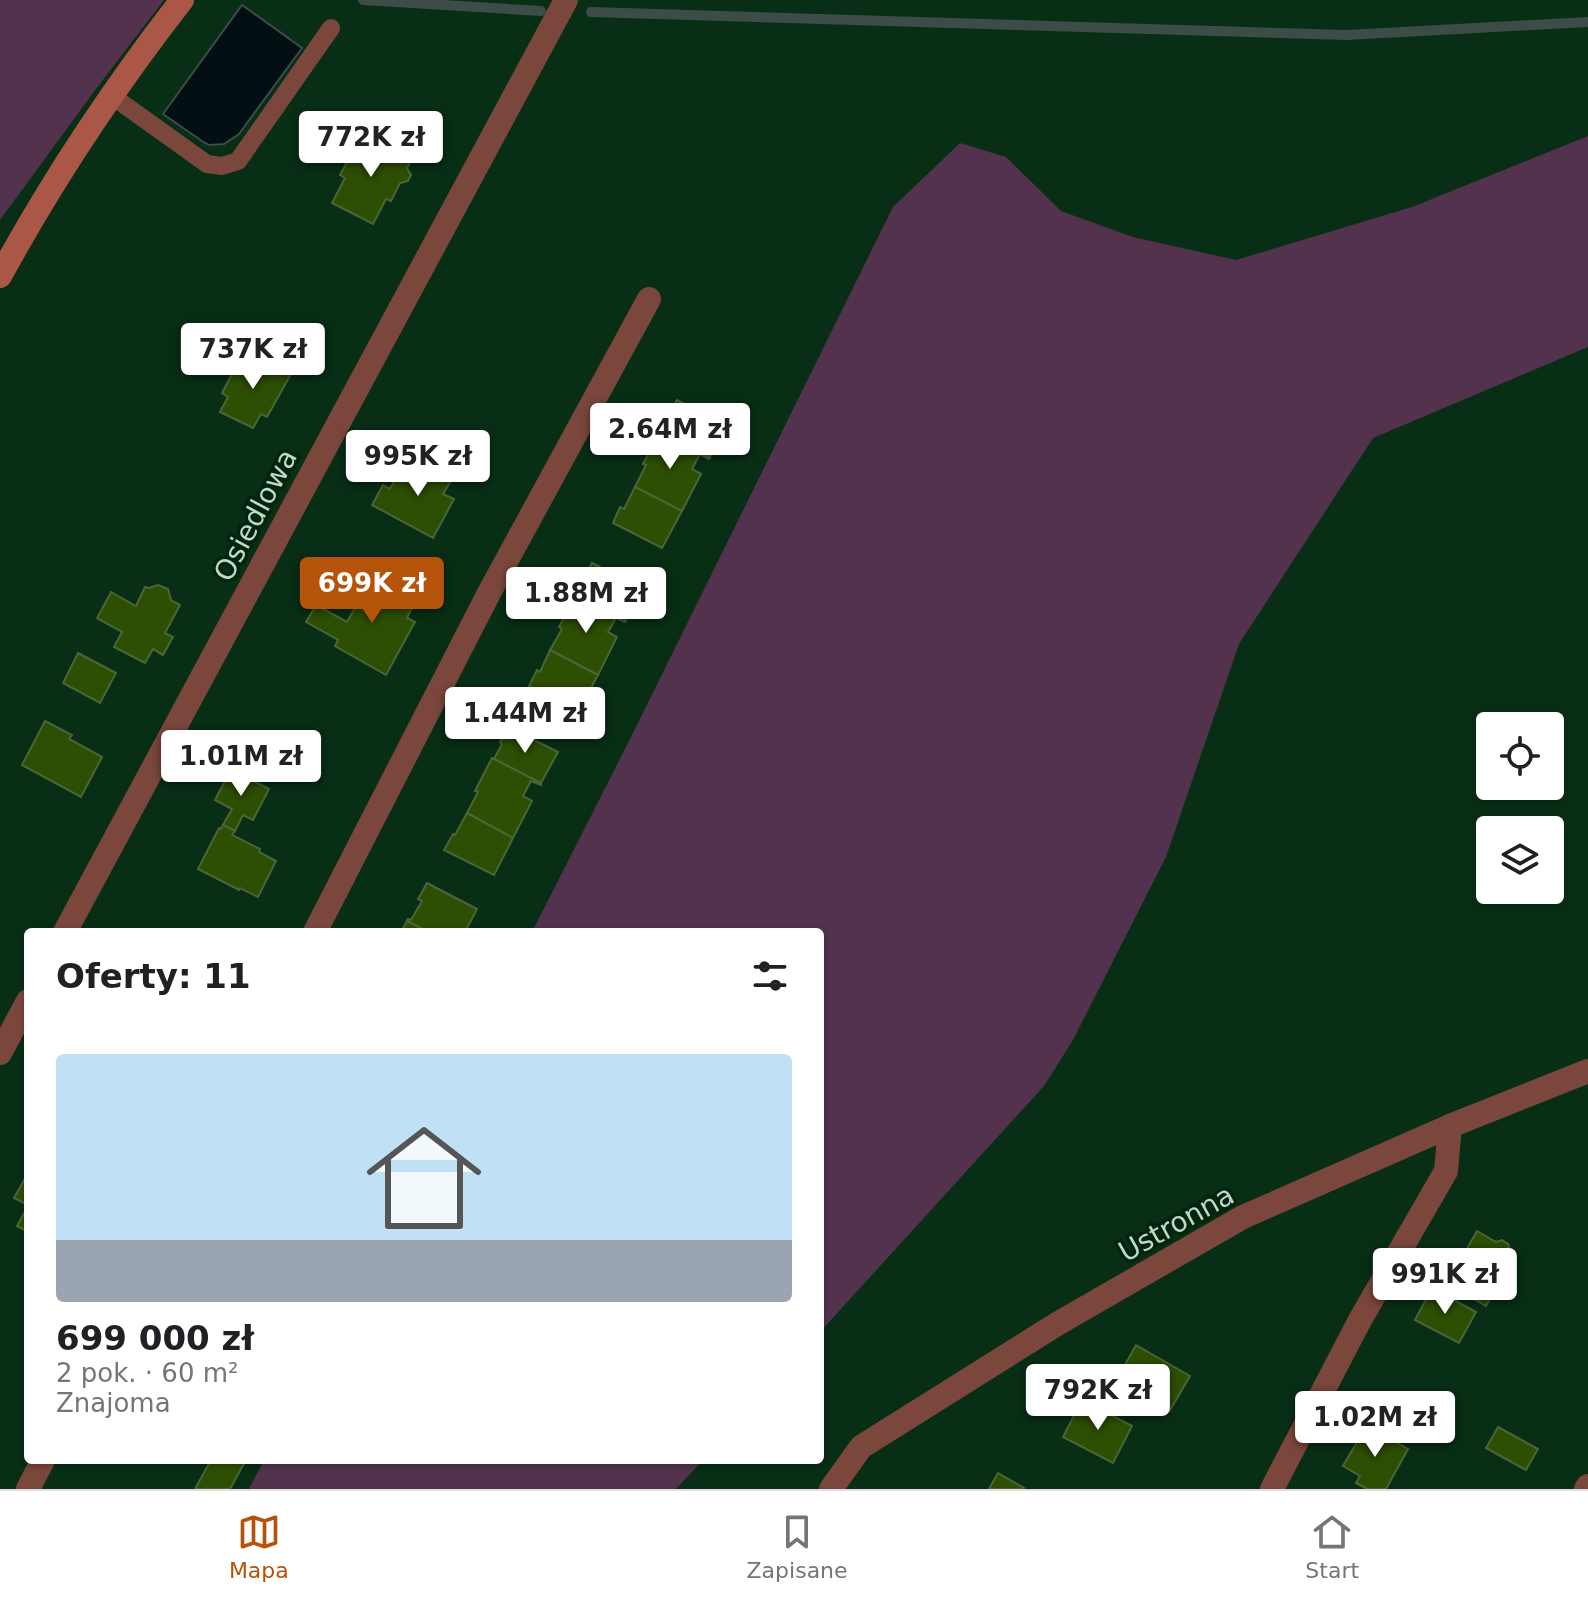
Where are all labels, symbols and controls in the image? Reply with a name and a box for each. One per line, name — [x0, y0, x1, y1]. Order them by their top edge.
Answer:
pin: 772K zł — [297, 111, 445, 179]
text: 772K zł — [317, 122, 425, 152]
pin: 737K zł — [179, 323, 327, 391]
text: 737K zł — [199, 334, 307, 364]
pin: 2.64M zł — [587, 403, 753, 471]
text: 2.64M zł — [608, 414, 732, 444]
pin: 995K zł — [344, 430, 492, 498]
text: 995K zł — [364, 441, 472, 471]
street label: Osiedlowa — [207, 444, 304, 587]
pin: 699K zł — [298, 557, 446, 625]
pin: 1.88M zł — [503, 567, 669, 635]
text: 699K zł — [318, 568, 426, 598]
text: 1.88M zł — [524, 578, 648, 608]
pin: 1.44M zł — [442, 687, 608, 755]
text: 1.44M zł — [463, 698, 587, 728]
map controls — [1476, 712, 1564, 904]
button: locate — [1476, 712, 1564, 800]
pin: 1.01M zł — [158, 730, 324, 798]
text: 1.01M zł — [179, 741, 303, 771]
button: layers — [1476, 816, 1564, 904]
icon: filters — [748, 954, 792, 998]
text: Oferty: 11 — [56, 956, 251, 996]
icon: home — [352, 1106, 496, 1250]
street label: Ustronna — [1113, 1178, 1240, 1269]
pin: 991K zł — [1371, 1248, 1519, 1316]
text: 991K zł — [1391, 1259, 1499, 1289]
text: 699 000 zł — [56, 1318, 254, 1358]
text: 2 pok. · 60 m² — [56, 1358, 238, 1388]
pin: 792K zł — [1024, 1364, 1172, 1432]
text: 792K zł — [1044, 1375, 1152, 1405]
text: Znajoma — [56, 1388, 171, 1418]
pin: 1.02M zł — [1292, 1391, 1458, 1459]
text: 1.02M zł — [1313, 1402, 1437, 1432]
tab: Mapa — [229, 1510, 289, 1583]
tab: Zapisane — [747, 1510, 848, 1583]
tab: Start — [1305, 1510, 1359, 1583]

